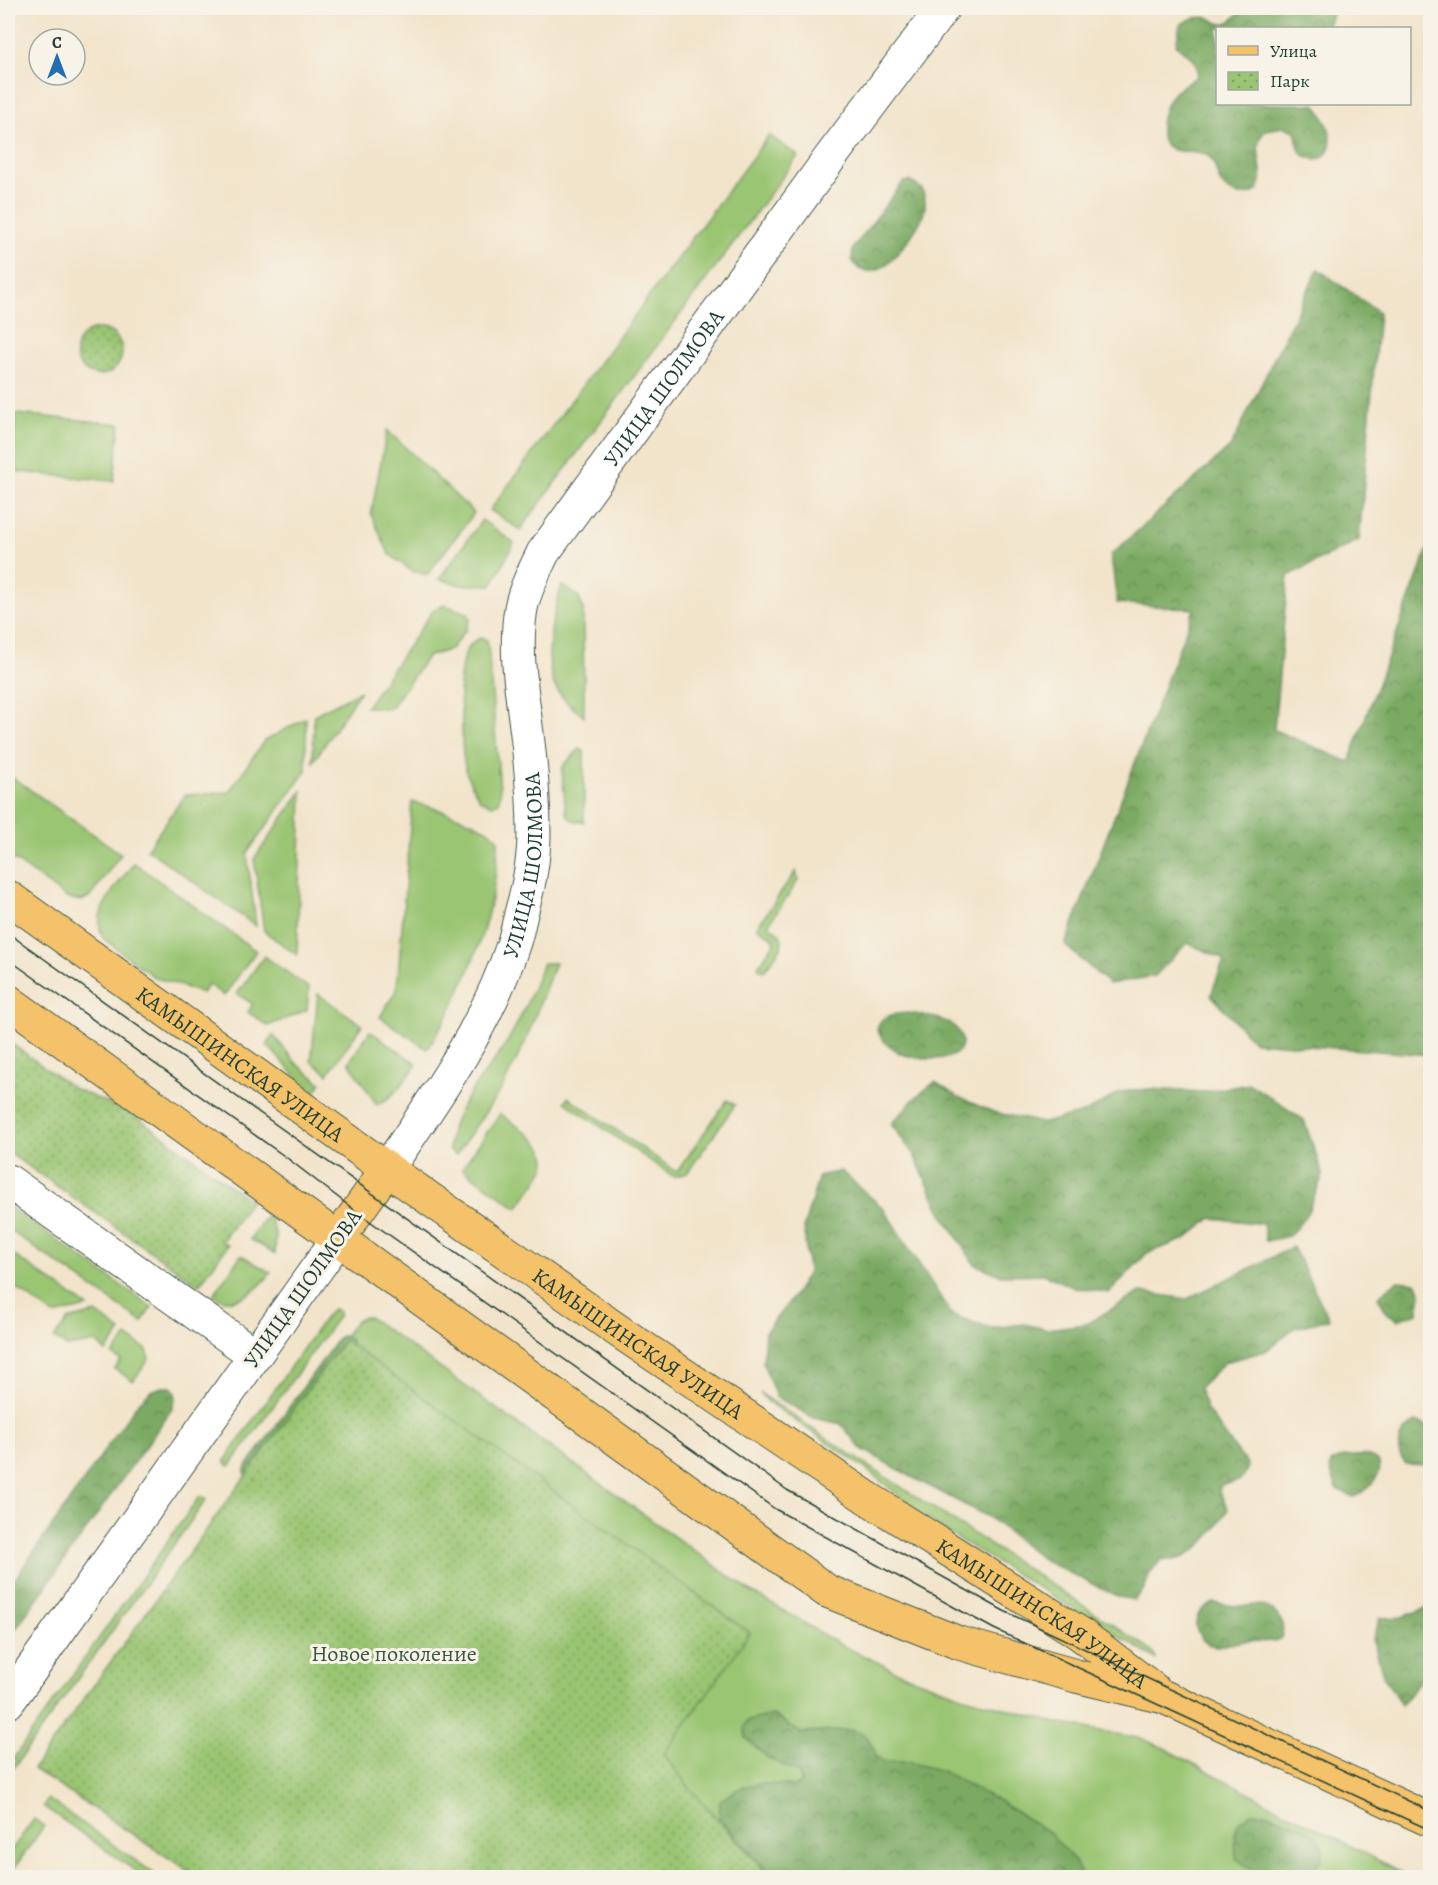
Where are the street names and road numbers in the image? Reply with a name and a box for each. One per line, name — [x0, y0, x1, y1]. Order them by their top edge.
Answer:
street label: УЛИЦА ШОЛМОВА — [597, 303, 732, 473]
street label: УЛИЦА ШОЛМОВА — [496, 770, 550, 962]
street label: КАМЫШИНСКАЯ УЛИЦА — [130, 980, 351, 1150]
street label: УЛИЦА ШОЛМОВА — [237, 1202, 370, 1374]
street label: КАМЫШИНСКАЯ УЛИЦА — [526, 1261, 750, 1427]
street label: КАМЫШИНСКАЯ УЛИЦА — [930, 1531, 1155, 1697]

